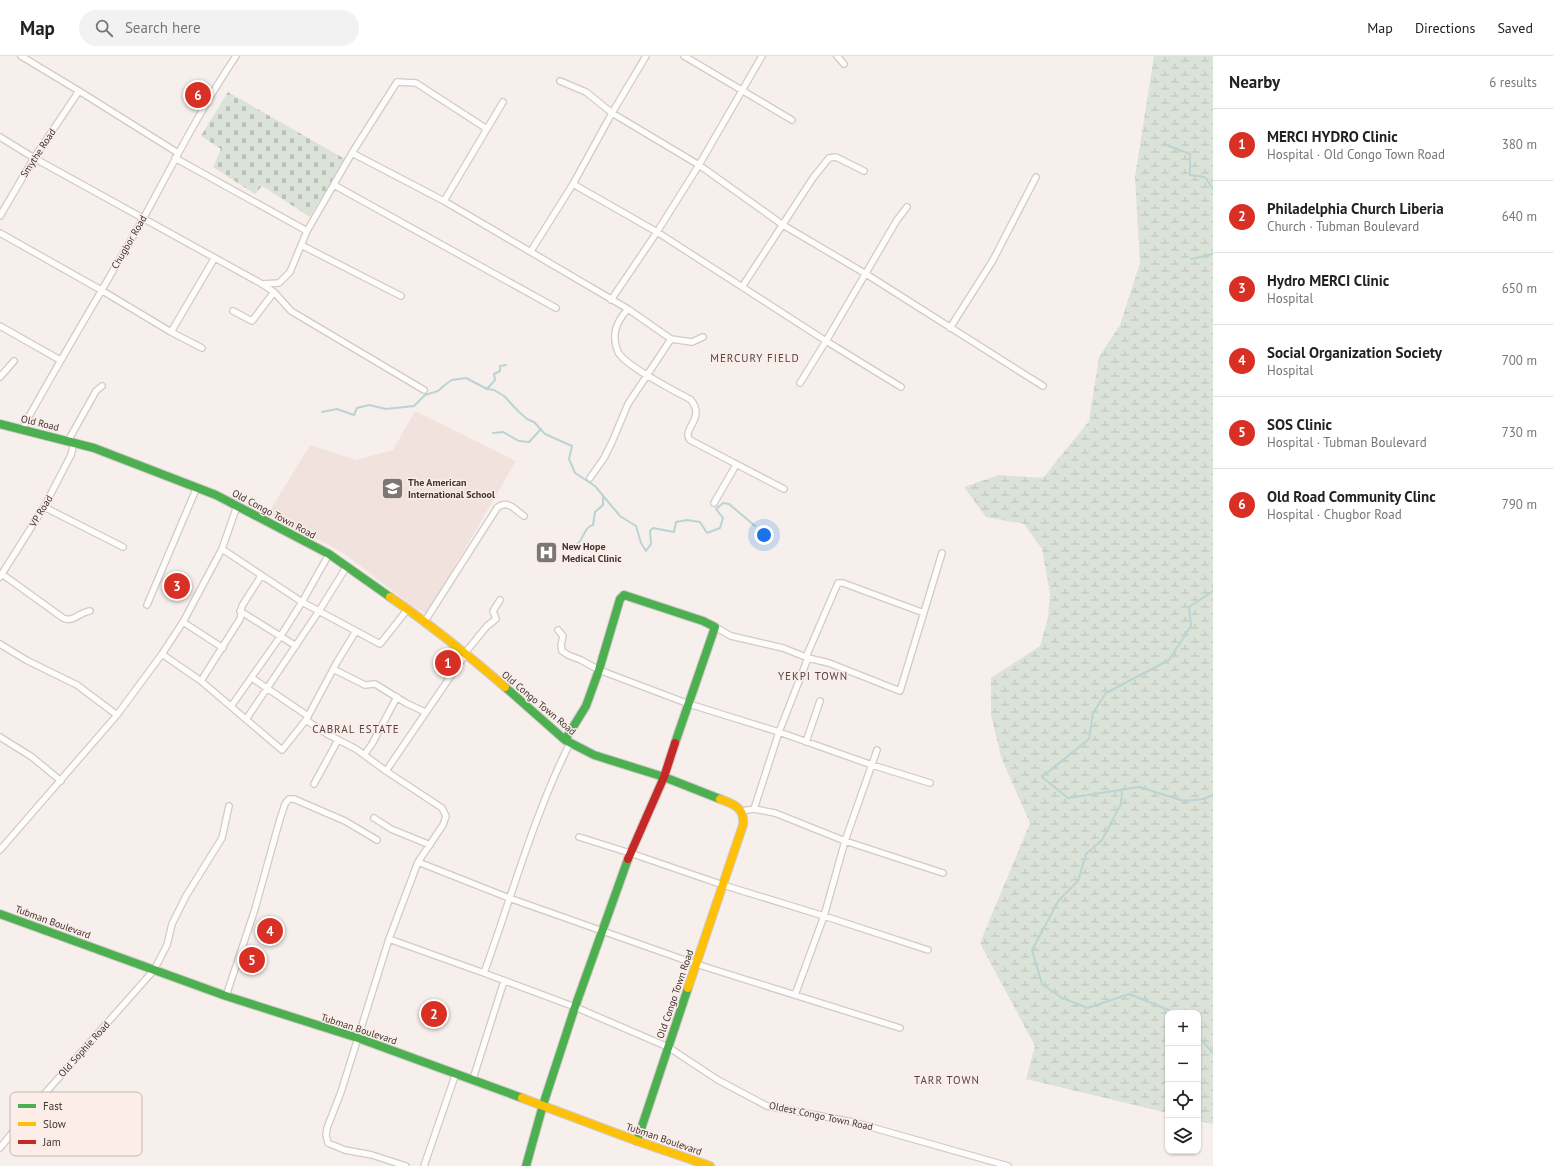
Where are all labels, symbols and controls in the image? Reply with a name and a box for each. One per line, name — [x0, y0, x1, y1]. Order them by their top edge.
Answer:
search box — [79, 10, 359, 46]
text: Map — [20, 16, 55, 40]
icon: search — [93, 17, 115, 39]
text: Search here — [125, 18, 201, 37]
text: Map — [1367, 19, 1393, 37]
text: Directions — [1415, 19, 1475, 37]
text: Saved — [1497, 19, 1533, 37]
text: Nearby — [1229, 71, 1280, 93]
text: 6 results — [1489, 74, 1537, 91]
pin: 6 — [185, 80, 211, 110]
street label: Smythe Road — [17, 126, 59, 180]
text: MERCI HYDRO Clinic — [1267, 127, 1398, 146]
text: 1 — [1238, 136, 1246, 153]
text: 380 m — [1502, 136, 1537, 153]
text: Hospital · Old Congo Town Road — [1267, 146, 1445, 163]
text: Philadelphia Church Liberia — [1267, 199, 1444, 218]
text: 2 — [1238, 208, 1246, 225]
text: 640 m — [1502, 208, 1537, 225]
street label: Chugbor Road — [108, 213, 150, 271]
text: Church · Tubman Boulevard — [1267, 218, 1419, 235]
text: Hydro MERCI Clinic — [1267, 271, 1389, 290]
text: 3 — [1238, 280, 1246, 297]
text: 650 m — [1502, 280, 1537, 297]
text: Hospital — [1267, 290, 1313, 307]
text: Social Organization Society — [1267, 343, 1442, 362]
district label: MERCURY FIELD — [710, 351, 800, 365]
text: 4 — [1238, 352, 1246, 369]
text: 700 m — [1502, 352, 1537, 369]
text: Hospital — [1267, 362, 1313, 379]
street label: Old Road — [20, 412, 60, 434]
text: SOS Clinic — [1267, 415, 1332, 434]
text: 5 — [1238, 424, 1246, 441]
text: 730 m — [1502, 424, 1537, 441]
text: Hospital · Tubman Boulevard — [1267, 434, 1427, 451]
school or university icon: The American International School — [379, 475, 405, 501]
place label: The American International School — [408, 476, 495, 501]
street label: Old Congo Town Road — [230, 486, 318, 542]
text: Old Road Community Clinc — [1267, 487, 1436, 506]
street label: VP Road — [26, 493, 56, 530]
text: 6 — [1238, 496, 1246, 513]
text: 790 m — [1502, 496, 1537, 513]
text: Hospital · Chugbor Road — [1267, 506, 1402, 523]
your location — [754, 525, 774, 545]
hospital icon: New Hope Medical Clinic — [533, 539, 559, 565]
place label: New Hope Medical Clinic — [562, 540, 622, 565]
pin: 3 — [164, 571, 190, 601]
pin: 1 — [435, 648, 461, 678]
street label: Old Congo Town Road — [499, 668, 579, 738]
district label: YEKPI TOWN — [778, 669, 848, 683]
district label: CABRAL ESTATE — [312, 722, 400, 736]
street label: Tubman Boulevard — [13, 902, 93, 942]
pin: 4 — [257, 916, 283, 946]
pin: 5 — [239, 945, 265, 975]
street label: Old Congo Town Road — [654, 948, 696, 1040]
pin: 2 — [421, 999, 447, 1029]
map controls — [1165, 1010, 1201, 1154]
button: + — [1165, 1010, 1201, 1046]
street label: Tubman Boulevard — [319, 1011, 399, 1047]
street label: Old Sophie Road — [55, 1018, 113, 1080]
button: − — [1165, 1046, 1201, 1082]
district label: TARR TOWN — [914, 1073, 980, 1087]
button: locate — [1165, 1082, 1201, 1118]
legend — [10, 1092, 142, 1156]
text: Fast — [43, 1099, 63, 1113]
street label: Oldest Congo Town Road — [768, 1099, 874, 1133]
text: Slow — [43, 1117, 66, 1131]
button: layers — [1165, 1118, 1201, 1154]
street label: Tubman Boulevard — [624, 1120, 704, 1158]
text: Jam — [42, 1135, 61, 1149]

